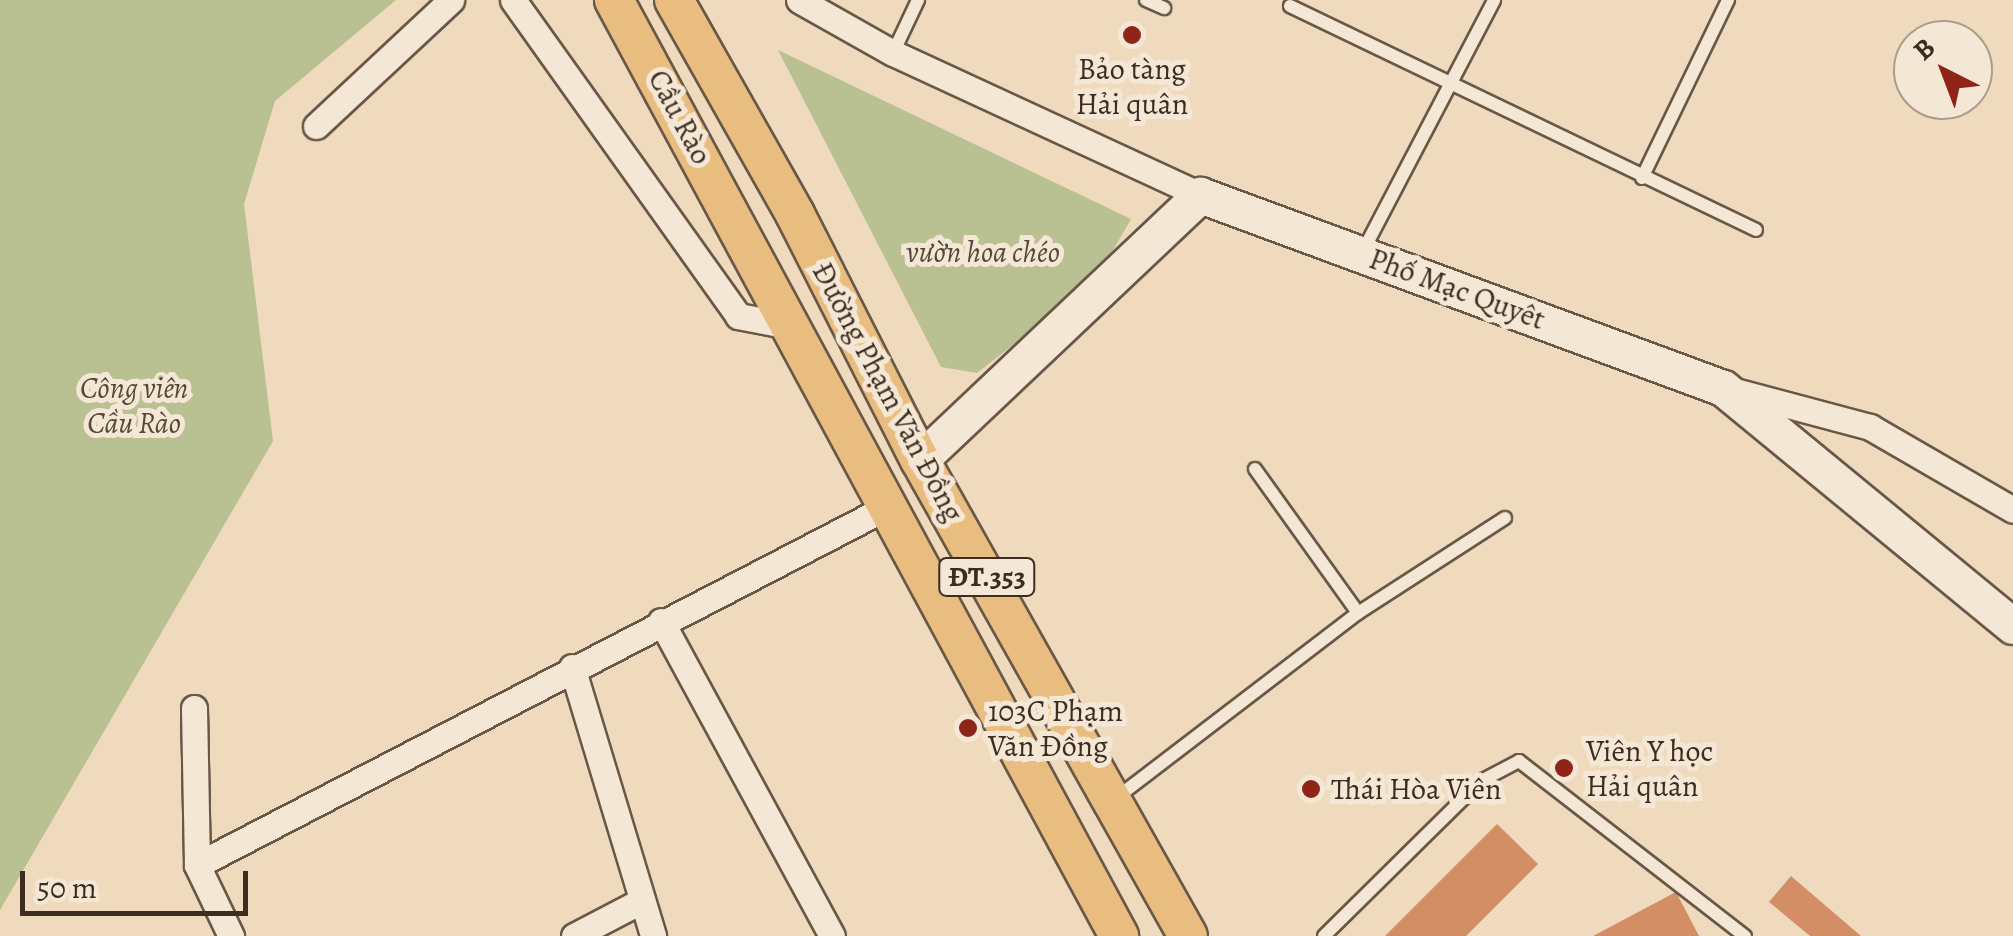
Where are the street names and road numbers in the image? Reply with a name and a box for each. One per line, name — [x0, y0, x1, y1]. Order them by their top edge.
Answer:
street label: Cầu Rào — [640, 64, 720, 170]
street label: Phố Mạc Quyêt — [1364, 241, 1550, 337]
street label: Đường Phạm Văn Đồng — [804, 256, 972, 528]
road number: ĐT.353 — [937, 554, 1037, 600]

